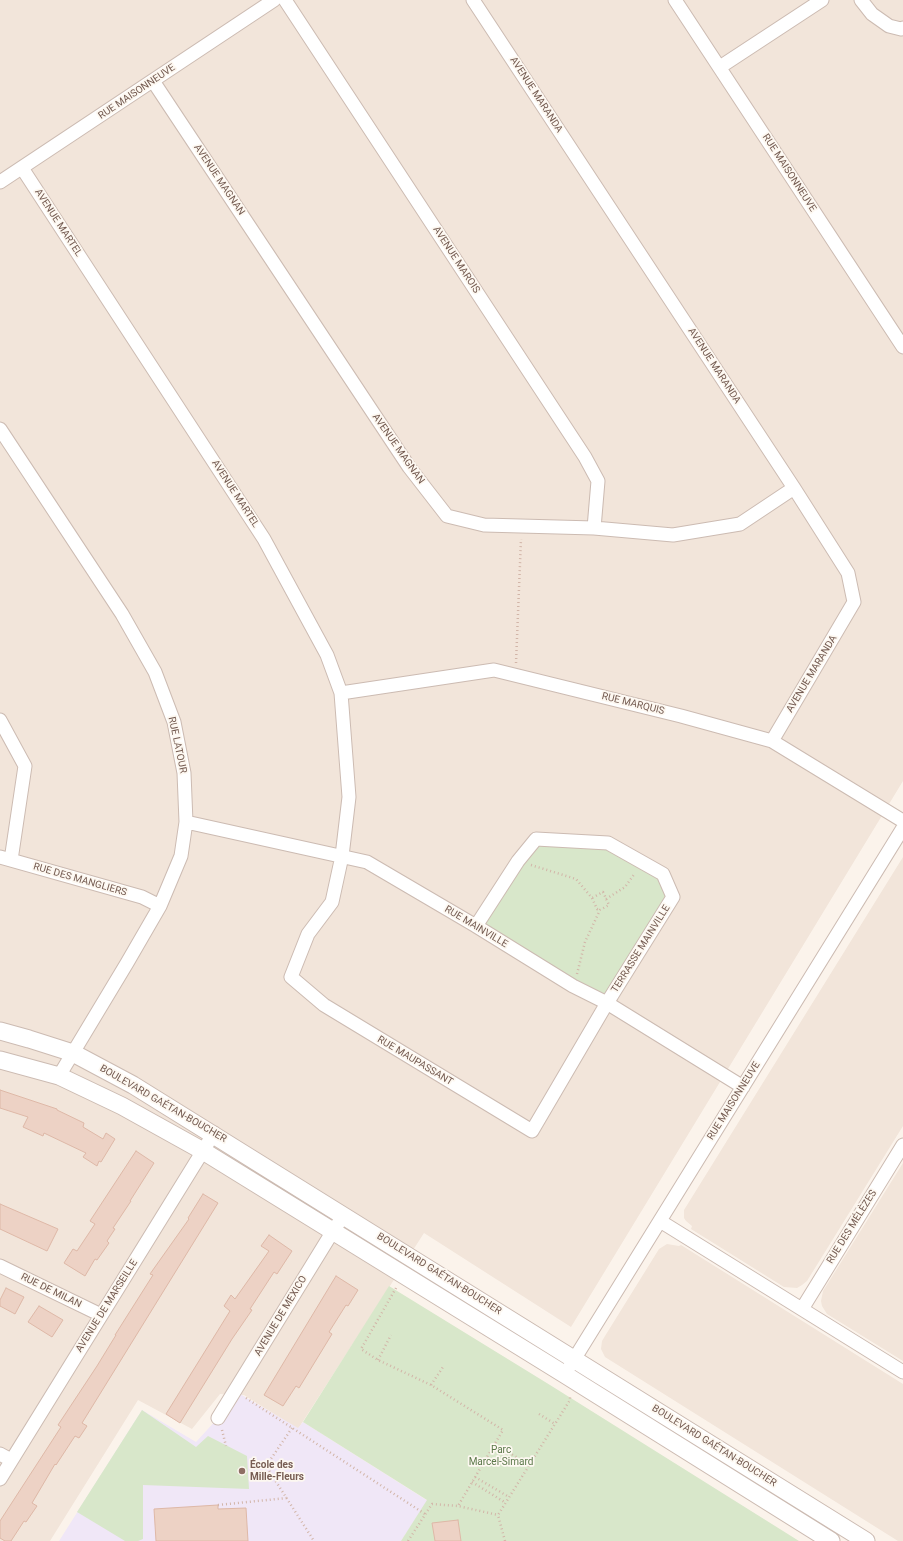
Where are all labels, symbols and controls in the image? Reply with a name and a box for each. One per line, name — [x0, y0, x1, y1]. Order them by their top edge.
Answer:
street label: AVENUE MARANDA — [507, 55, 565, 135]
street label: RUE MAISONNEUVE — [96, 62, 178, 122]
street label: RUE MAISONNEUVE — [759, 132, 819, 214]
street label: AVENUE MAGNAN — [191, 142, 247, 218]
street label: AVENUE MARTEL — [32, 187, 84, 259]
street label: AVENUE MAROIS — [430, 224, 482, 296]
street label: AVENUE MARANDA — [685, 326, 743, 406]
street label: AVENUE MAGNAN — [369, 412, 427, 486]
street label: AVENUE MARTEL — [209, 458, 261, 530]
street label: AVENUE MARANDA — [784, 633, 840, 715]
street label: RUE MARQUIS — [600, 690, 666, 718]
street label: RUE LATOUR — [165, 716, 189, 774]
street label: RUE DES MANGLIERS — [32, 861, 128, 899]
street label: RUE MAINVILLE — [442, 903, 510, 951]
street label: TERRASSE MAINVILLE — [609, 903, 673, 995]
street label: RUE MAUPASSANT — [375, 1034, 455, 1088]
street label: RUE MAISONNEUVE — [705, 1060, 763, 1142]
street label: BOULEVARD GAÉTAN-BOUCHER — [97, 1063, 229, 1145]
street label: RUE DES MÉLÈZES — [825, 1188, 879, 1266]
street label: BOULEVARD GAÉTAN-BOUCHER — [375, 1231, 503, 1317]
street label: AVENUE DE MARSEILLE — [74, 1257, 140, 1355]
street label: RUE DE MILAN — [19, 1271, 83, 1311]
street label: AVENUE DE MEXICO — [252, 1274, 310, 1358]
street label: BOULEVARD GAÉTAN-BOUCHER — [650, 1403, 778, 1489]
park label: Parc Marcel-Simard — [469, 1444, 533, 1468]
place label: École des Mille-Fleurs — [250, 1459, 304, 1482]
marker: École des Mille-Fleurs — [237, 1466, 247, 1476]

